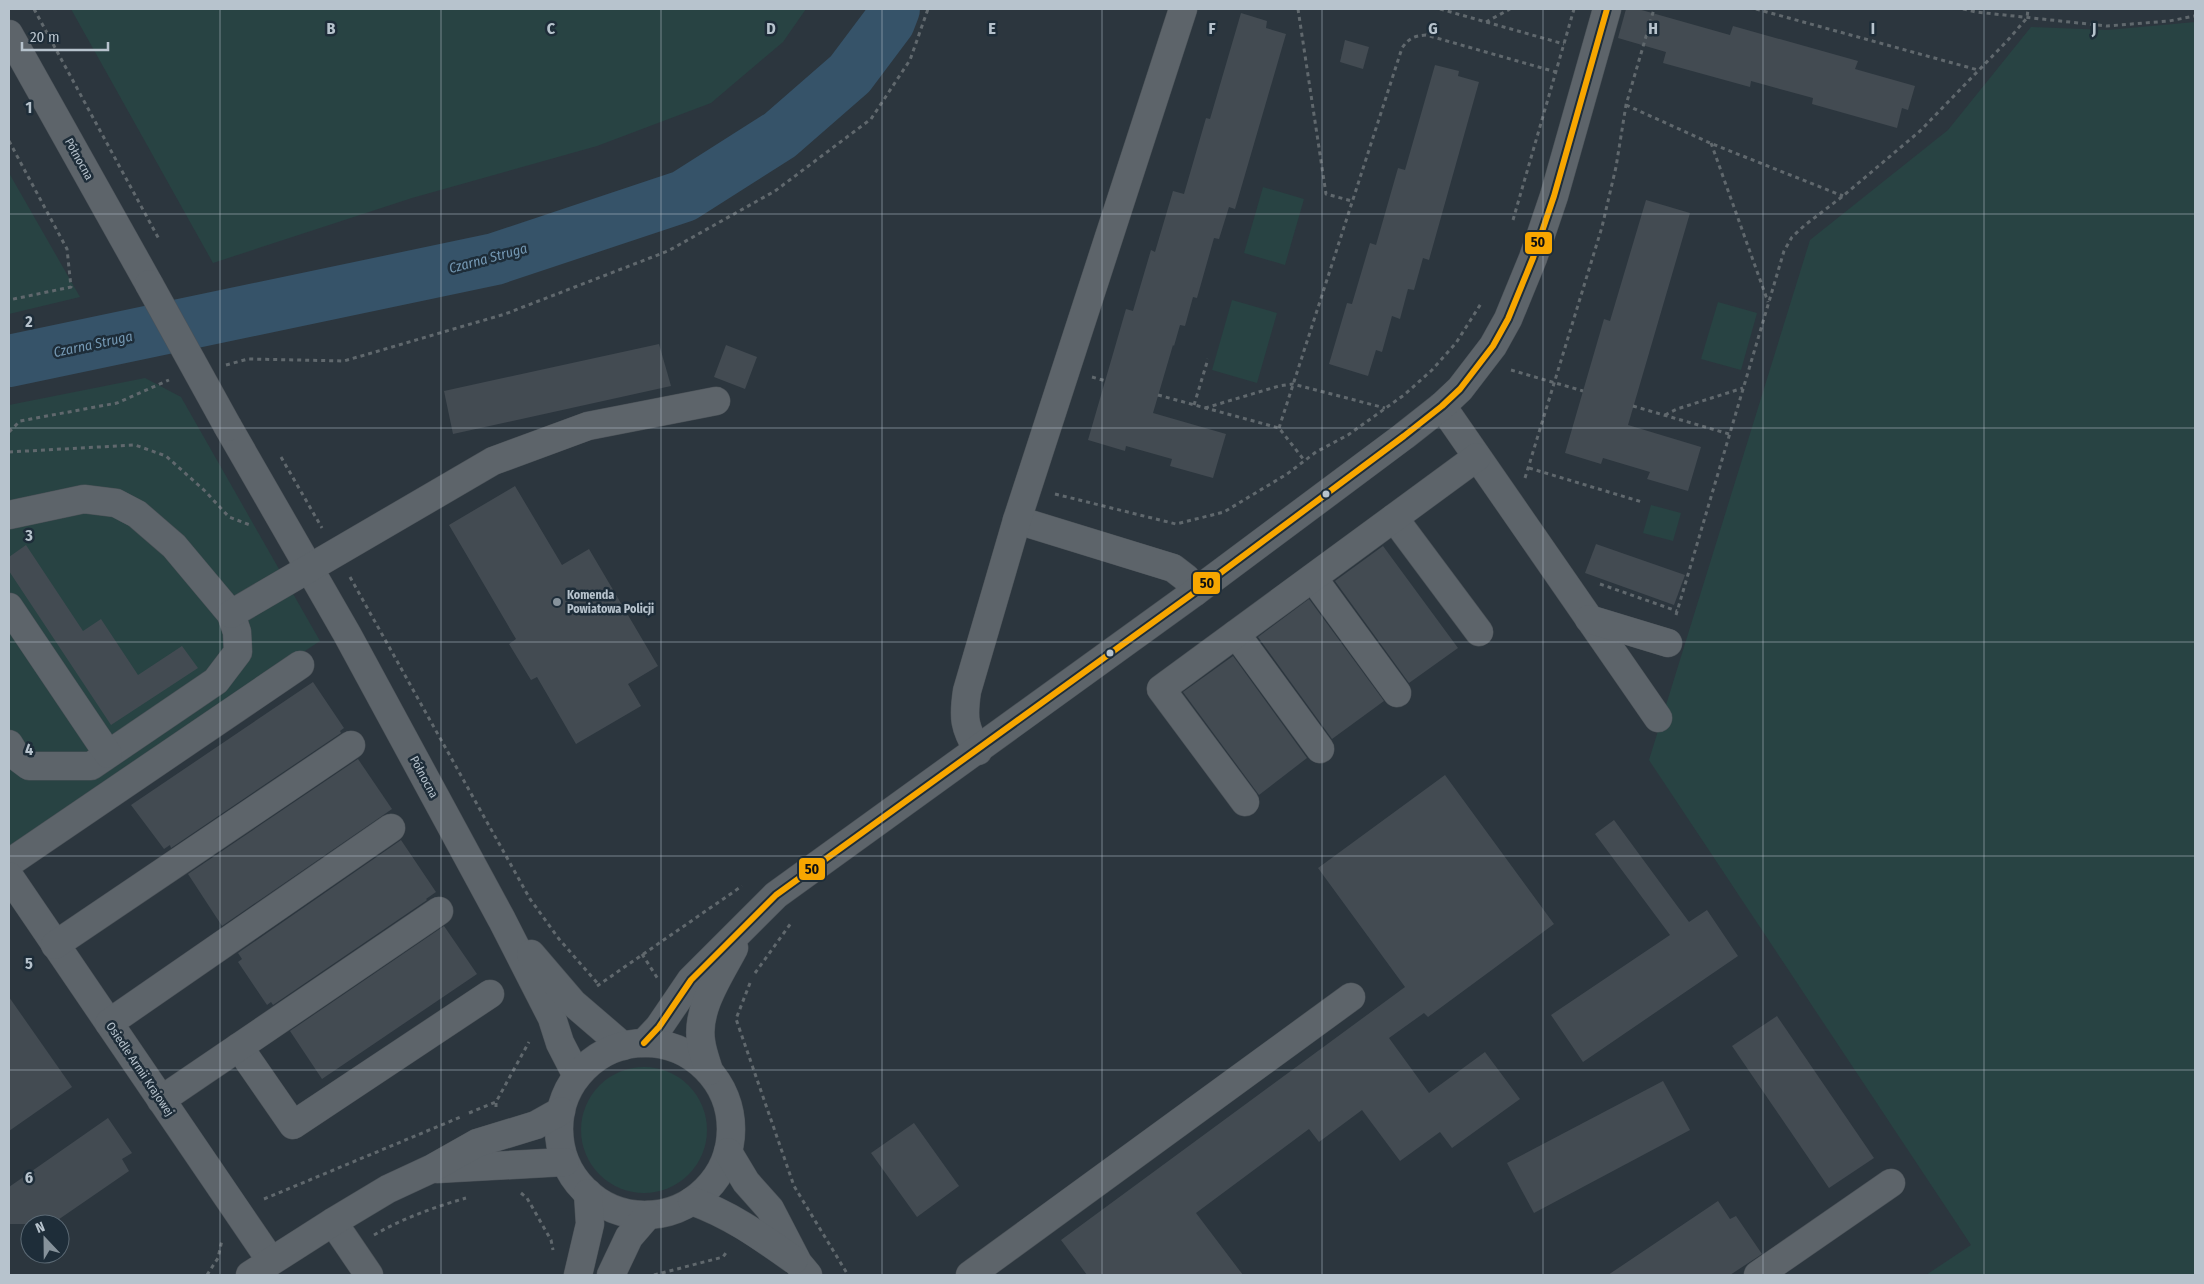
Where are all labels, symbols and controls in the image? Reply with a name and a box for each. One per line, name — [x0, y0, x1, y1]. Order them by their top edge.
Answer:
text: B — [327, 19, 336, 38]
text: C — [547, 19, 556, 38]
text: D — [766, 19, 776, 38]
text: E — [988, 19, 996, 38]
text: F — [1208, 19, 1216, 38]
text: G — [1428, 19, 1438, 38]
text: H — [1648, 19, 1658, 38]
text: I — [1871, 19, 1875, 38]
text: J — [2091, 19, 2096, 38]
scale bar — [22, 20, 109, 52]
text: 20 m — [30, 28, 60, 46]
text: 1 — [26, 98, 32, 117]
street label: Północna — [62, 136, 96, 182]
line badge: 50 — [1524, 231, 1553, 255]
text: 50 — [1531, 234, 1546, 251]
water label: Czarna Struga — [447, 240, 529, 277]
text: 2 — [24, 312, 33, 331]
water label: Czarna Struga — [52, 328, 134, 361]
unlabelled marker — [1321, 489, 1331, 499]
text: 3 — [24, 526, 33, 545]
line badge: 50 — [1192, 571, 1221, 595]
text: 50 — [1200, 575, 1215, 592]
place label: Komenda Powiatowa Policji — [567, 588, 654, 616]
marker: Komenda Powiatowa Policji — [551, 596, 563, 608]
unlabelled marker — [1105, 648, 1115, 658]
text: 4 — [25, 740, 33, 759]
street label: Północna — [407, 754, 441, 801]
line badge: 50 — [798, 857, 826, 881]
text: 50 — [805, 861, 820, 878]
text: 5 — [25, 954, 33, 973]
street label: Osiedle Armii Krajowej — [103, 1019, 177, 1119]
text: 6 — [25, 1168, 33, 1187]
north arrow — [20, 1214, 70, 1264]
text: N — [33, 1218, 47, 1237]

